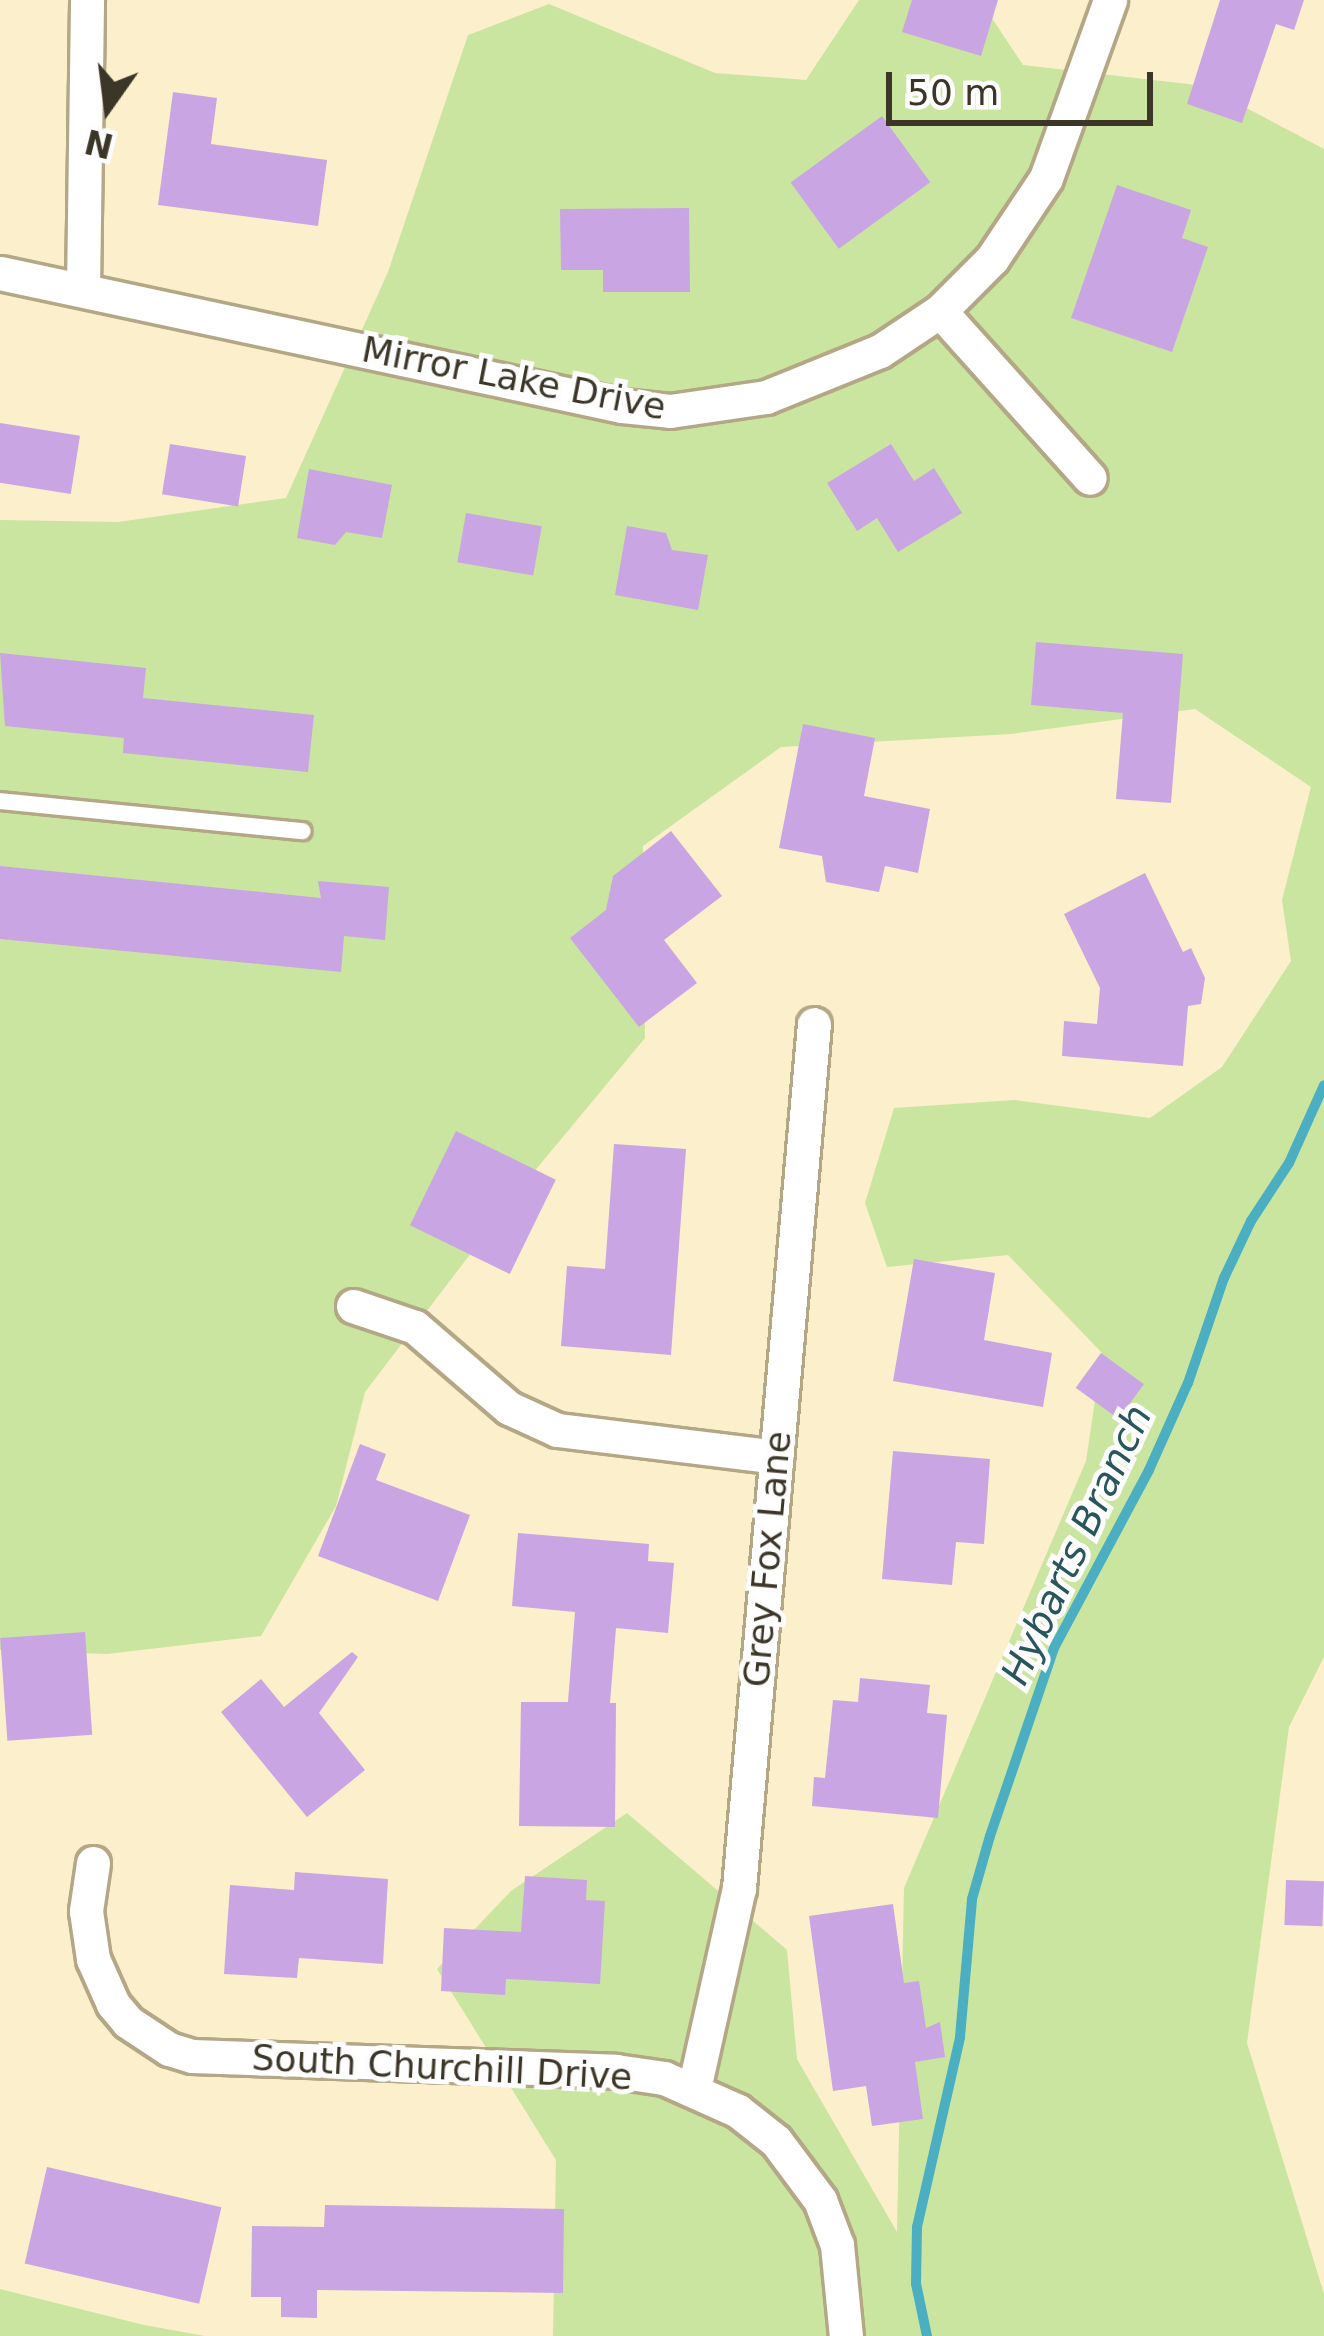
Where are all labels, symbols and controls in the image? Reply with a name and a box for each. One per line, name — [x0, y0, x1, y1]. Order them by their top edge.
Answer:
north arrow — [48, 48, 168, 168]
scale bar — [892, 48, 1159, 122]
text: 50 m — [907, 72, 999, 113]
text: N — [81, 121, 117, 166]
street label: Mirror Lake Drive — [358, 327, 670, 429]
water label: Hybarts Branch — [992, 1398, 1162, 1692]
street label: Grey Fox Lane — [734, 1429, 800, 1689]
street label: South Churchill Drive — [251, 2035, 633, 2099]

